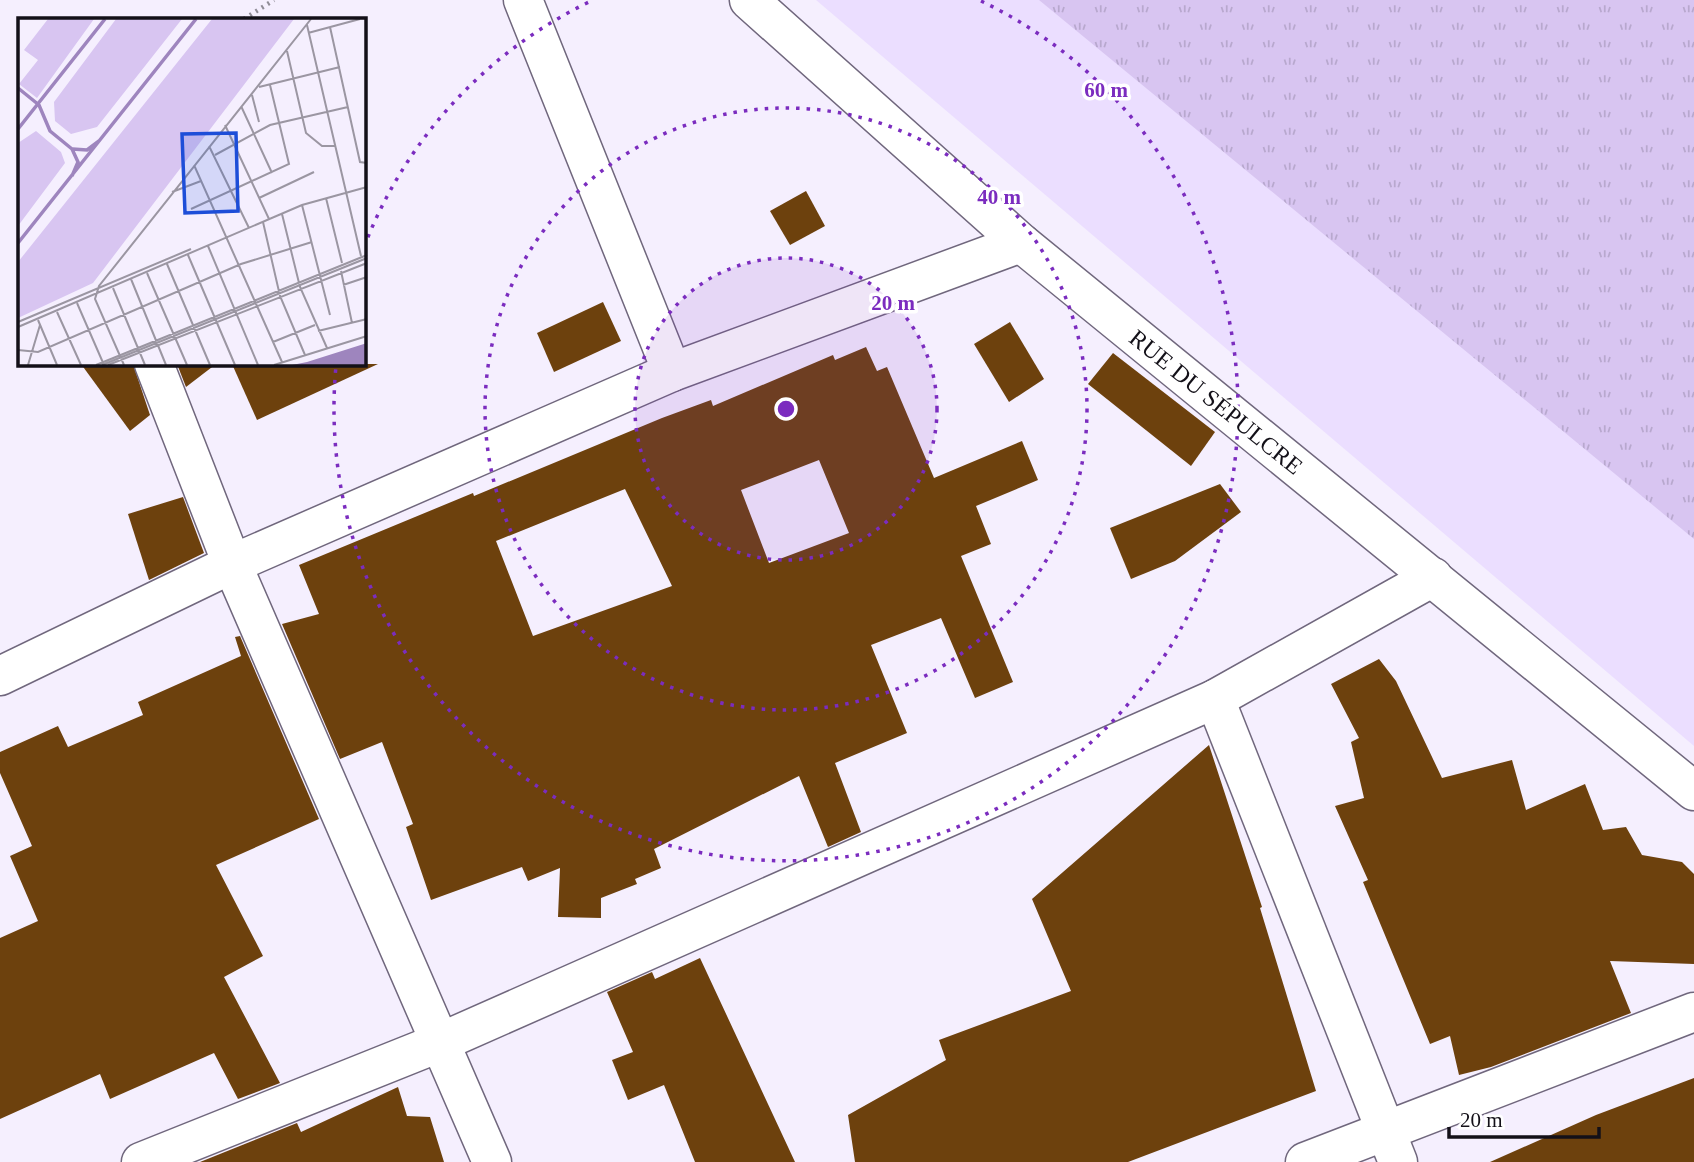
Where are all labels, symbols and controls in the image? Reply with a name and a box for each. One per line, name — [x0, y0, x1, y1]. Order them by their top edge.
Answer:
inset map — [18, 18, 366, 366]
text: 60 m — [1084, 78, 1128, 102]
text: 40 m — [977, 185, 1021, 209]
text: 20 m — [871, 291, 915, 315]
street label: RUE DU SÉPULCRE — [1124, 324, 1308, 480]
centre of rings — [774, 397, 798, 421]
scale bar — [1449, 1096, 1600, 1140]
text: 20 m — [1460, 1108, 1503, 1132]

